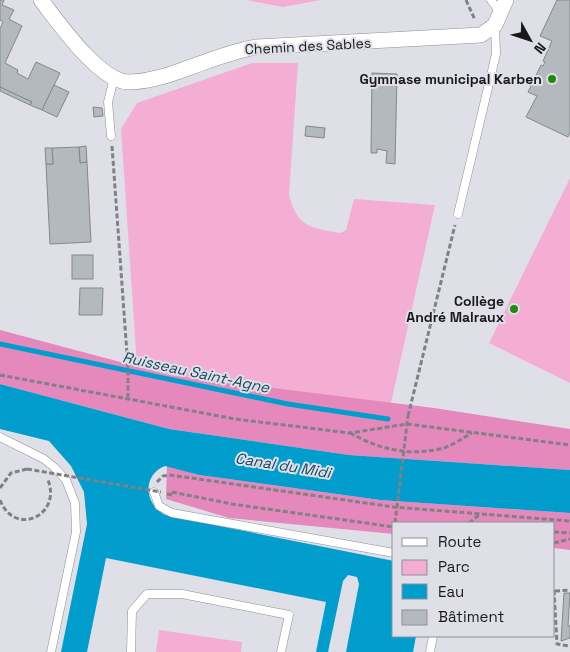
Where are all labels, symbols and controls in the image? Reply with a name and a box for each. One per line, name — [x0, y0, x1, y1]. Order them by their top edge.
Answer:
north arrow — [505, 15, 555, 65]
street label: Chemin des Sables — [244, 34, 372, 58]
text: N — [530, 39, 550, 58]
place label: Gymnase municipal Karben — [359, 70, 542, 88]
marker: Gymnase municipal Karben — [546, 73, 558, 85]
place label: Collège André Malraux — [406, 292, 504, 326]
marker: Collège André Malraux — [508, 303, 520, 315]
water label: Ruisseau Saint-Agne — [121, 347, 272, 397]
water label: Canal du Midi — [234, 448, 334, 482]
legend — [392, 522, 555, 637]
text: Route — [438, 532, 482, 551]
text: Parc — [438, 557, 470, 576]
text: Eau — [438, 582, 464, 601]
text: Bâtiment — [438, 607, 504, 626]

